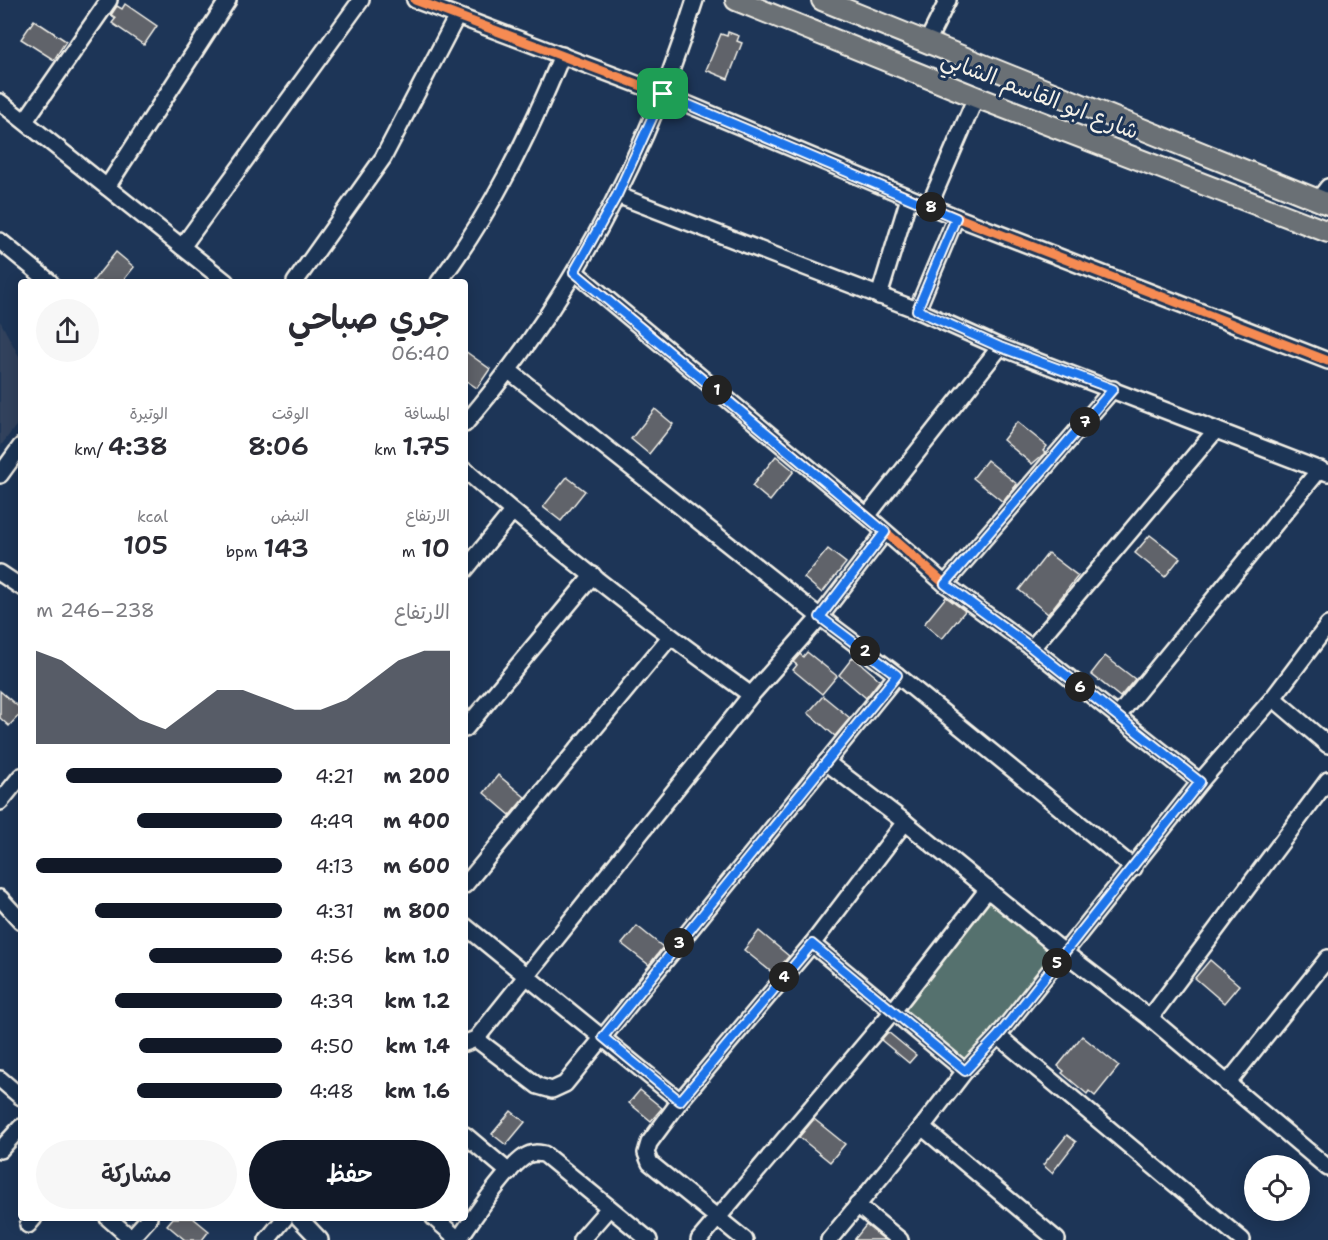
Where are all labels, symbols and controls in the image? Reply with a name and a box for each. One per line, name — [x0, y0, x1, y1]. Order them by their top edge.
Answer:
street label: شارع ابو القاسم الشابي — [935, 44, 1143, 151]
pin — [637, 68, 688, 119]
icon: arrive — [646, 77, 679, 110]
pin: 8 — [916, 192, 946, 222]
text: 8 — [925, 196, 937, 217]
text: جري صباحي — [288, 295, 450, 340]
button: share — [36, 299, 99, 362]
text: 06:40 — [391, 340, 450, 366]
pin: 1 — [702, 375, 732, 405]
text: 1 — [713, 379, 721, 400]
text: الوتيرة — [129, 403, 168, 424]
text: الوقت — [272, 403, 309, 424]
text: المسافة — [404, 403, 450, 424]
pin: 7 — [1070, 407, 1100, 437]
text: 7 — [1079, 411, 1091, 432]
text: 4:38 — [108, 428, 168, 463]
text: 8:06 — [248, 428, 309, 463]
text: 1.75 — [402, 428, 450, 463]
text: /km — [74, 439, 108, 460]
text: km — [374, 439, 402, 460]
text: النبض — [271, 505, 309, 526]
text: الارتفاع — [405, 505, 450, 526]
text: kcal — [137, 506, 168, 527]
text: 105 — [123, 527, 168, 562]
text: 143 — [263, 530, 309, 565]
text: 10 — [421, 530, 450, 565]
text: bpm — [226, 541, 263, 562]
text: m — [402, 541, 421, 562]
text: 238–246 m — [36, 597, 155, 623]
text: الارتفاع — [394, 599, 450, 625]
pin: 2 — [850, 636, 880, 666]
text: 2 — [859, 640, 871, 661]
pin: 6 — [1065, 672, 1095, 702]
text: 6 — [1074, 676, 1086, 697]
text: 4:21 — [315, 763, 354, 789]
text: 200 m — [383, 763, 450, 789]
text: 4:49 — [309, 808, 354, 834]
text: 400 m — [383, 808, 450, 834]
text: 4:13 — [315, 853, 354, 879]
text: 600 m — [383, 853, 450, 879]
text: 4:31 — [315, 898, 354, 924]
text: 800 m — [383, 898, 450, 924]
pin: 3 — [664, 928, 694, 958]
text: 3 — [673, 932, 685, 953]
text: 4:56 — [310, 943, 354, 969]
text: 1.0 km — [385, 943, 450, 969]
pin: 5 — [1042, 948, 1072, 978]
text: 5 — [1052, 952, 1062, 973]
pin: 4 — [769, 962, 799, 992]
text: 4 — [778, 966, 790, 987]
text: 4:39 — [309, 988, 354, 1014]
text: 1.2 km — [384, 988, 450, 1014]
text: 4:50 — [310, 1033, 354, 1059]
text: 1.4 km — [385, 1033, 450, 1059]
text: 4:48 — [309, 1078, 354, 1104]
text: 1.6 km — [384, 1078, 450, 1104]
button: مشاركة — [36, 1140, 237, 1209]
button: حفظ — [249, 1140, 450, 1209]
map controls — [1244, 1155, 1310, 1221]
button: locate — [1244, 1155, 1310, 1221]

